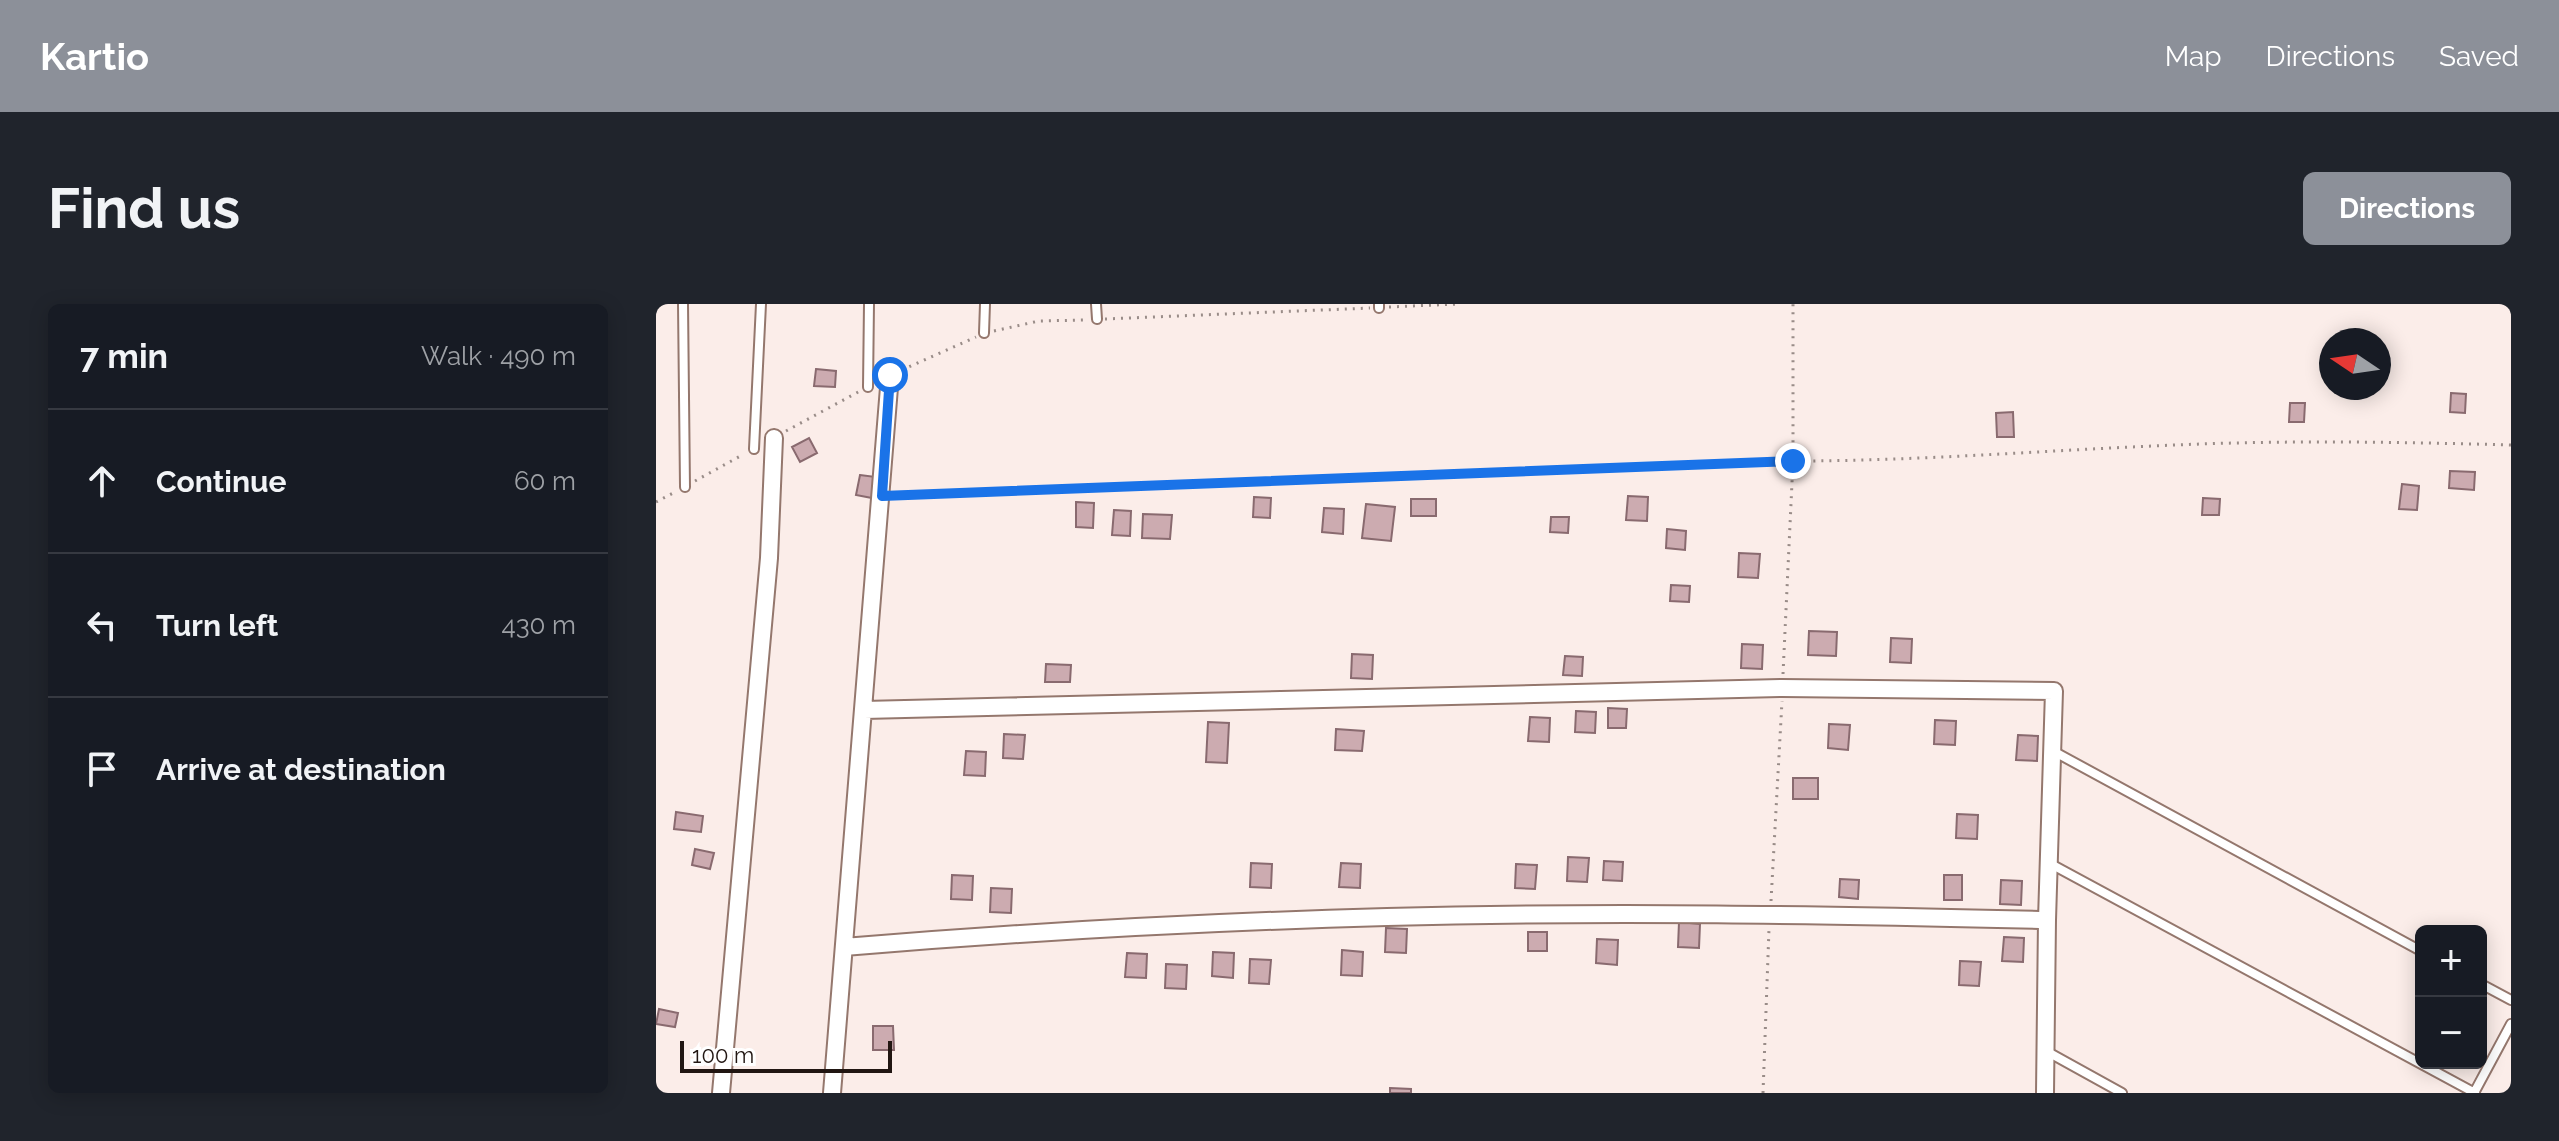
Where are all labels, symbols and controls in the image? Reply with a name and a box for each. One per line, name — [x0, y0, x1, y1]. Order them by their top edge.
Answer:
text: Kartio — [40, 34, 149, 79]
text: Map — [2165, 40, 2222, 73]
text: Directions — [2266, 40, 2395, 73]
text: Saved — [2439, 40, 2519, 73]
button: Directions — [2303, 172, 2511, 245]
text: Find us — [48, 175, 240, 241]
north arrow — [2319, 328, 2391, 400]
text: 7 min — [80, 336, 168, 376]
text: Walk · 490 m — [421, 341, 576, 371]
route start — [872, 357, 908, 393]
route end — [1775, 443, 1811, 479]
icon: ahead — [80, 459, 124, 503]
text: Continue — [156, 464, 287, 499]
text: 60 m — [514, 466, 576, 496]
icon: left — [80, 603, 124, 647]
text: Turn left — [156, 608, 278, 643]
text: 430 m — [501, 610, 576, 640]
icon: arrive — [80, 747, 124, 791]
text: Arrive at destination — [156, 752, 446, 787]
map controls — [2415, 925, 2487, 1069]
button: + — [2415, 925, 2487, 997]
button: − — [2415, 997, 2487, 1069]
scale bar — [680, 1037, 892, 1073]
text: 100 m — [692, 1042, 754, 1068]

